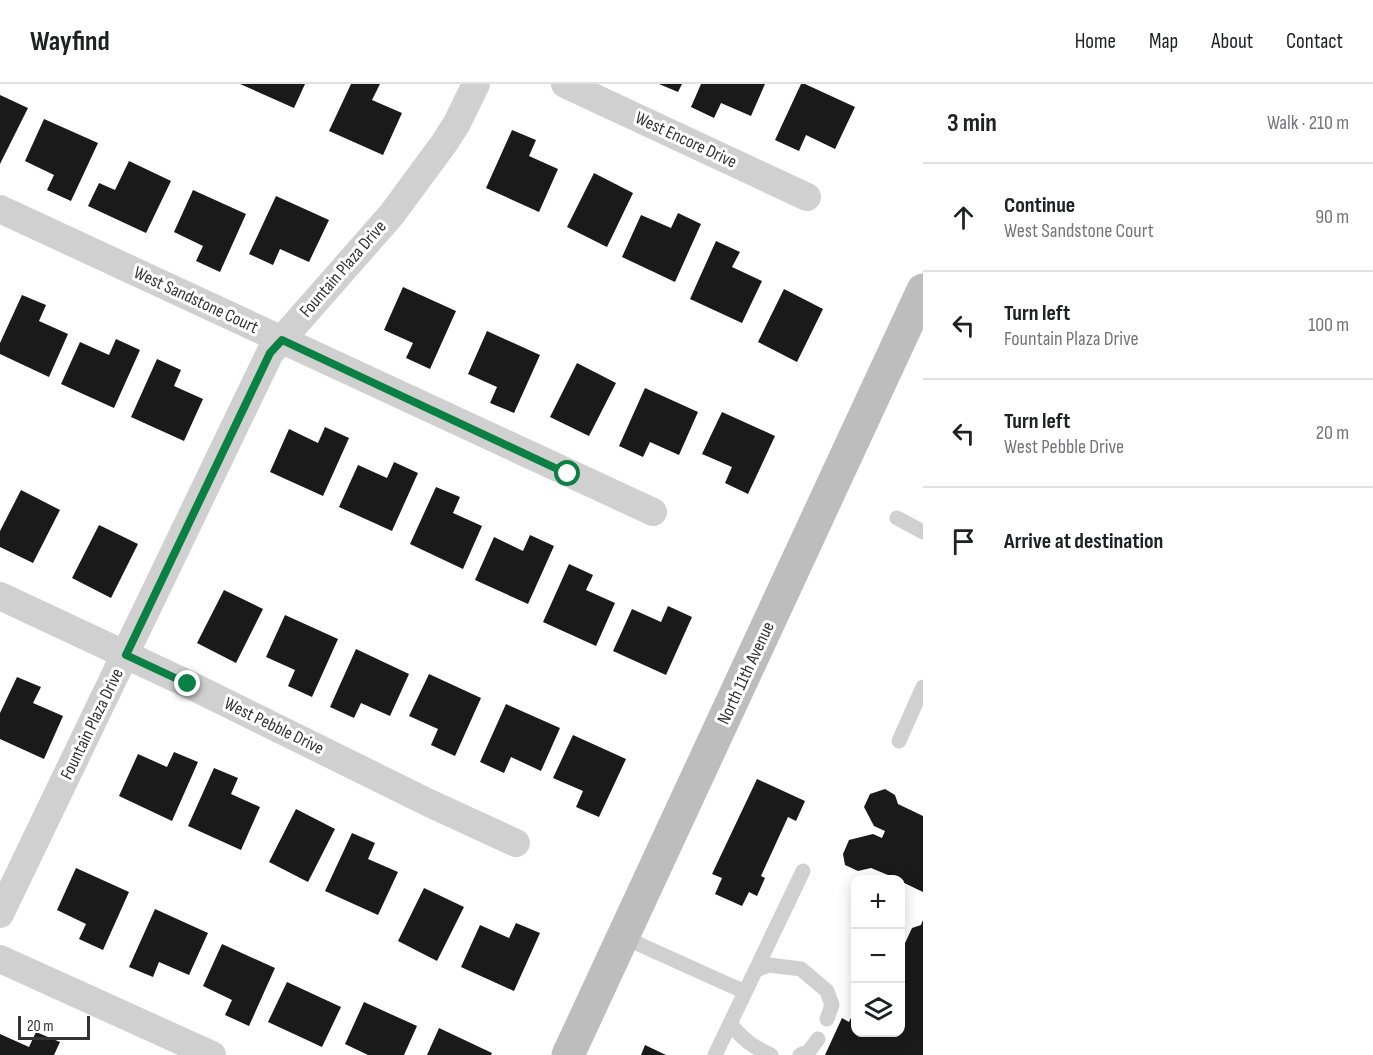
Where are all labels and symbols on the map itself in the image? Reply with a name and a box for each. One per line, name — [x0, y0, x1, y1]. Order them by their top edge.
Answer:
street label: West Encore Drive — [632, 107, 740, 173]
street label: Fountain Plaza Drive — [295, 216, 391, 322]
street label: West Sandstone Court — [130, 262, 262, 338]
route start — [554, 460, 580, 486]
street label: North 11th Avenue — [713, 618, 779, 728]
street label: Fountain Plaza Drive — [56, 665, 128, 783]
route end — [174, 670, 200, 696]
street label: West Pebble Drive — [221, 693, 327, 759]
scale bar — [18, 1013, 90, 1040]

